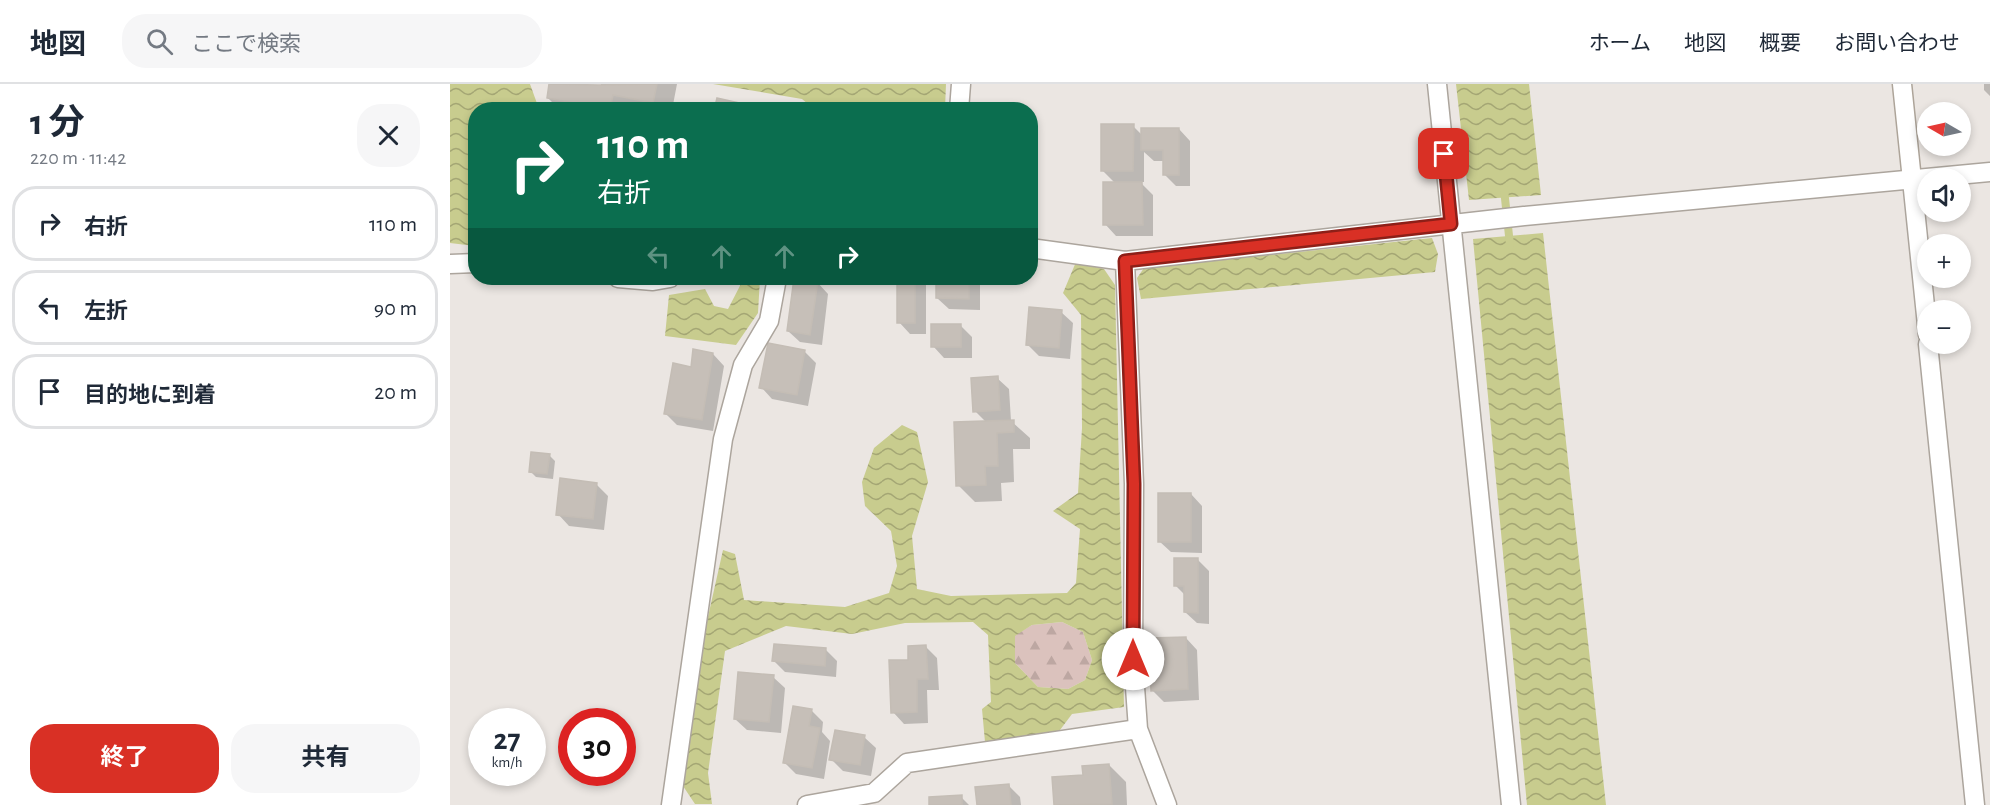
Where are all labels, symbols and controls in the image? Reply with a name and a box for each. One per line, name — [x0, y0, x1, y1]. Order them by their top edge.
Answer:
search box — [122, 14, 542, 68]
icon: search — [143, 25, 176, 58]
text: 地図 — [30, 31, 86, 59]
text: ここで検索 — [191, 33, 301, 55]
text: ホーム — [1589, 33, 1651, 54]
text: 地図 — [1684, 33, 1726, 54]
text: 概要 — [1759, 33, 1801, 54]
text: お問い合わせ — [1834, 33, 1960, 54]
north arrow — [1917, 102, 1971, 156]
map controls — [1917, 102, 1971, 354]
button: close — [357, 104, 420, 167]
text: 1 分 — [30, 105, 84, 141]
text: 110 m — [597, 124, 689, 166]
icon: right — [498, 126, 576, 204]
pin — [1418, 128, 1469, 179]
icon: arrive — [1427, 137, 1460, 170]
text: 220 m · 11:42 — [30, 148, 126, 168]
button: sound — [1917, 168, 1971, 222]
text: 右折 — [597, 180, 651, 207]
icon: right — [33, 207, 66, 240]
text: 110 m — [369, 213, 417, 235]
text: 右折 — [84, 216, 128, 238]
button: + — [1917, 234, 1971, 288]
icon: left — [642, 240, 675, 273]
icon: ahead — [705, 240, 738, 273]
icon: ahead — [768, 240, 801, 273]
icon: right — [831, 240, 864, 273]
icon: left — [33, 291, 66, 324]
text: 90 m — [374, 297, 417, 319]
text: 左折 — [84, 300, 128, 322]
button: − — [1917, 300, 1971, 354]
icon: arrive — [33, 375, 66, 408]
text: 20 m — [374, 381, 417, 403]
text: 目的地に到着 — [84, 384, 216, 406]
position arrow — [1101, 627, 1165, 691]
speed limit sign: 30 — [558, 708, 636, 786]
button: 終了 — [30, 724, 219, 793]
button: 共有 — [231, 724, 420, 793]
text: 27 — [493, 725, 521, 755]
text: km/h — [492, 755, 522, 770]

